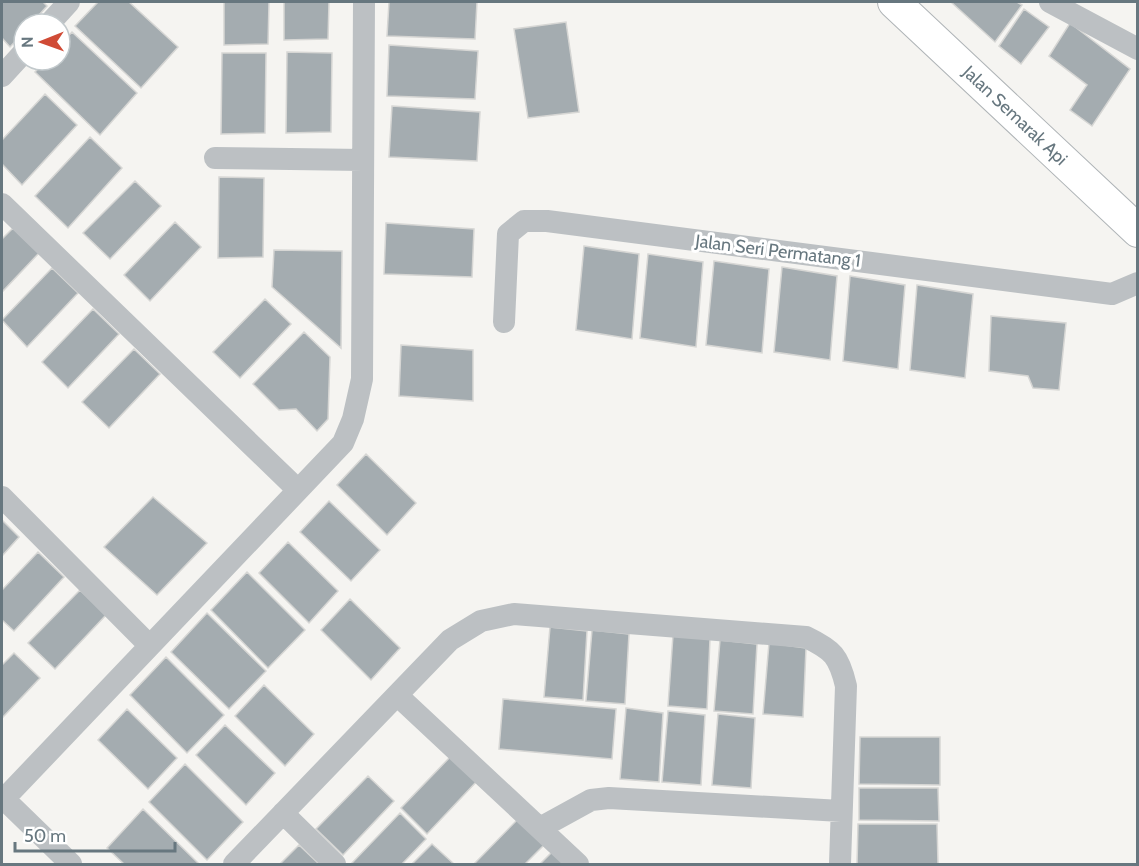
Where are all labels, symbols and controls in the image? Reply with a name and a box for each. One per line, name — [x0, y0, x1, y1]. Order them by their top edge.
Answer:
north arrow — [12, 12, 72, 72]
text: N — [18, 36, 37, 48]
street label: Jalan Semarak Api — [957, 61, 1072, 170]
street label: Jalan Seri Permatang 1 — [693, 230, 862, 272]
scale bar — [15, 815, 176, 853]
text: 50 m — [24, 825, 66, 847]

